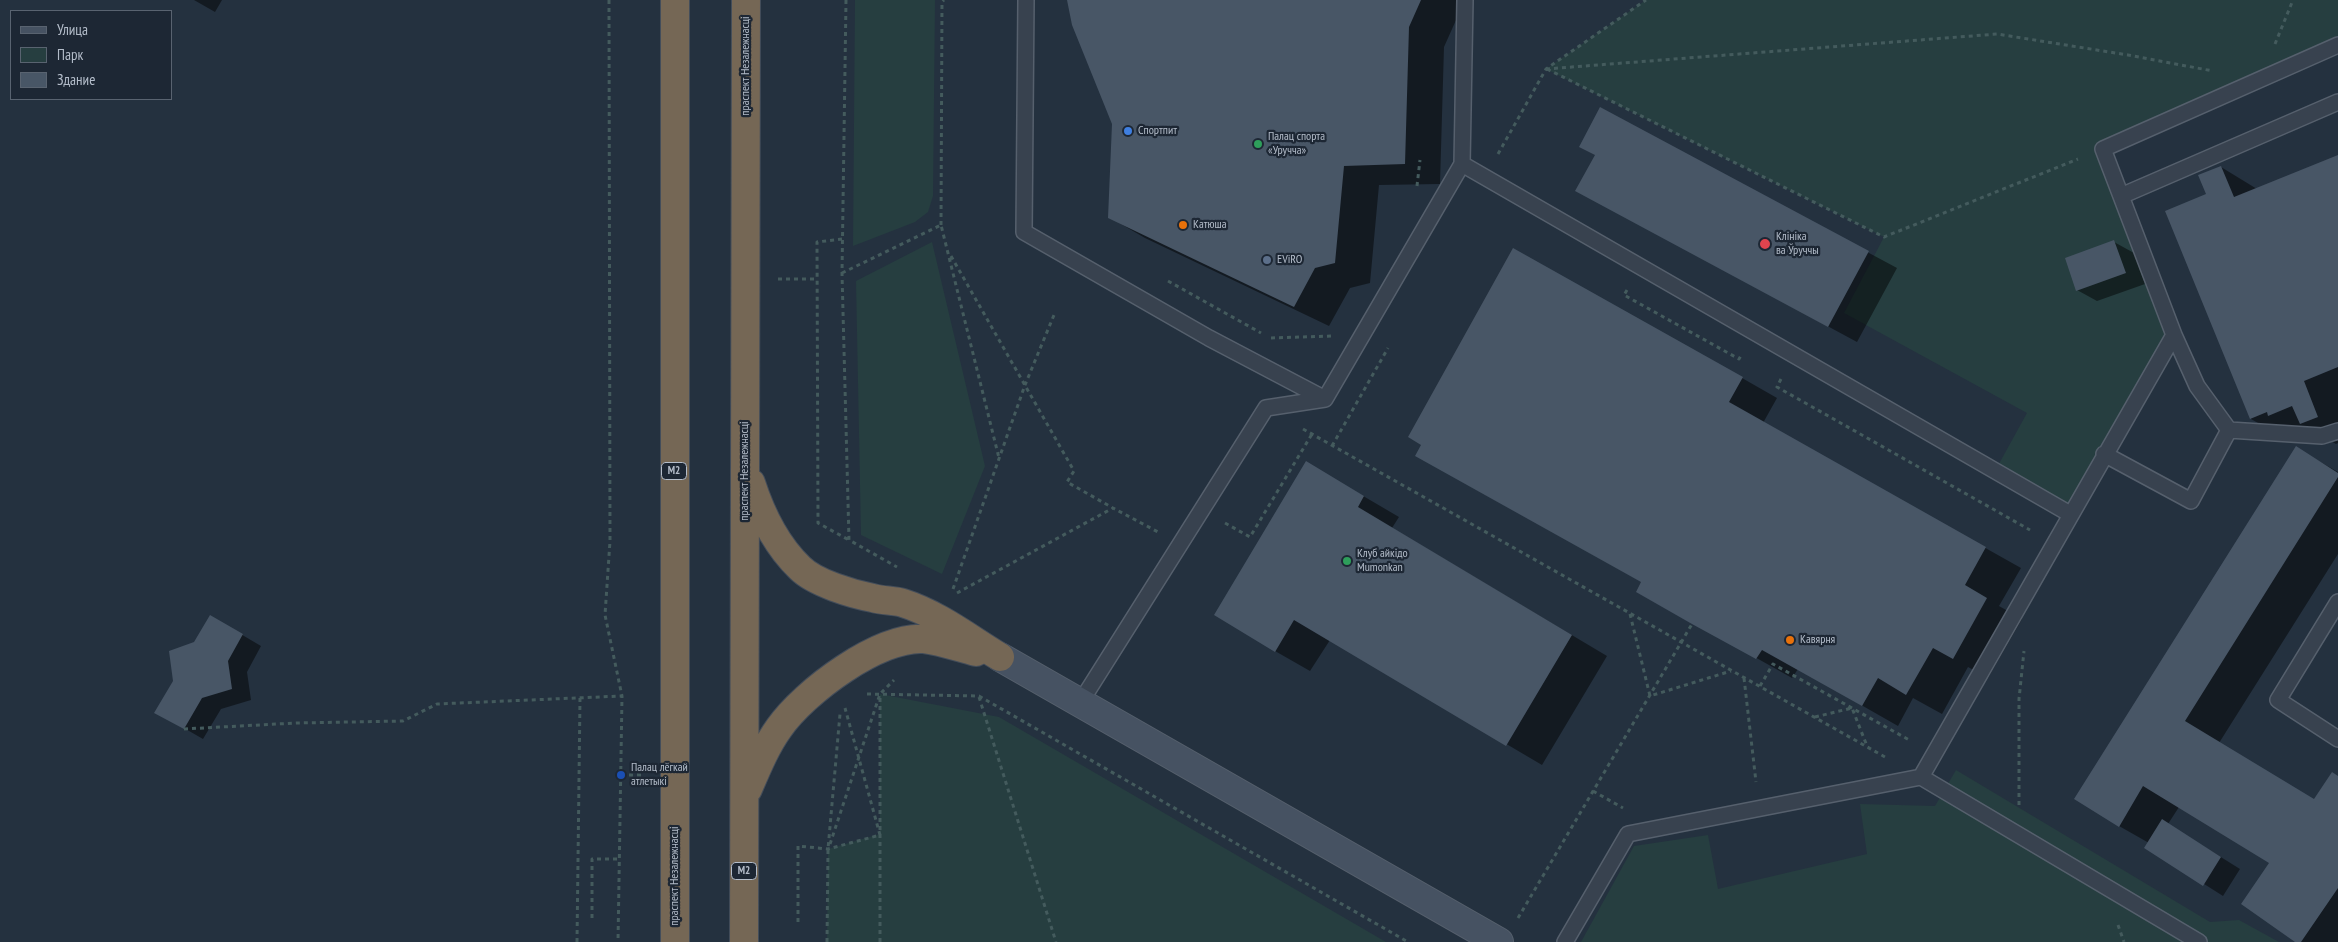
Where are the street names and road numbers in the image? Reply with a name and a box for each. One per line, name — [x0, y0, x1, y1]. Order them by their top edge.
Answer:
street label: праспект Незалежнасці — [739, 16, 753, 116]
street label: праспект Незалежнасці — [738, 421, 752, 521]
road number: М2 — [662, 462, 686, 480]
street label: праспект Незалежнасці — [668, 826, 682, 926]
road number: М2 — [732, 862, 756, 879]

